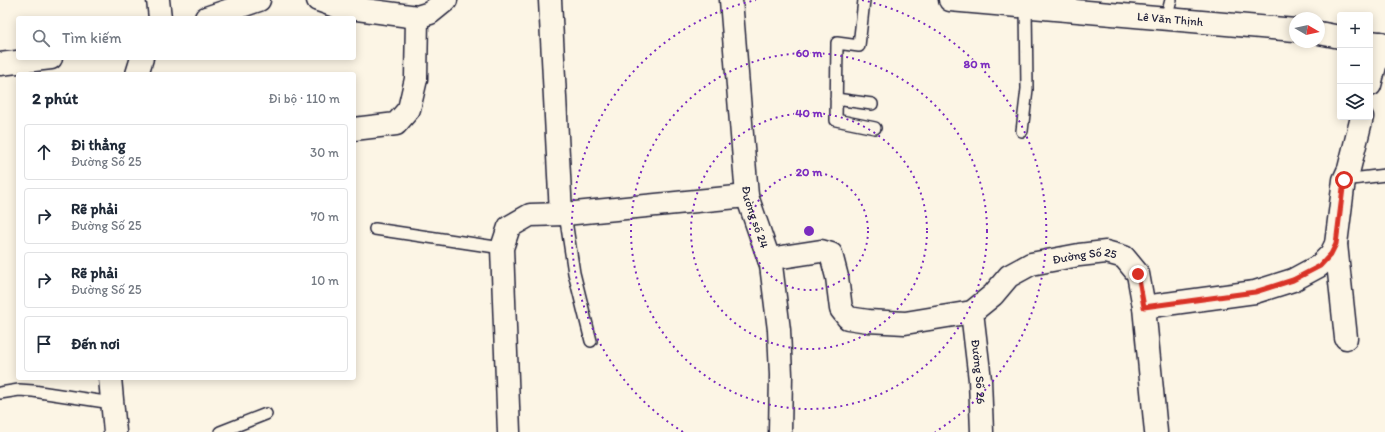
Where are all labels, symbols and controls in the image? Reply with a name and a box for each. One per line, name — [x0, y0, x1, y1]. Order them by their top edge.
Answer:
street label: Lê Văn Thịnh — [1136, 9, 1204, 29]
north arrow — [1289, 12, 1325, 48]
map controls — [1337, 12, 1373, 120]
button: + — [1337, 12, 1373, 48]
search box — [16, 16, 356, 60]
icon: search — [30, 27, 52, 49]
text: Tìm kiếm — [62, 29, 122, 47]
text: 60 m — [796, 46, 823, 60]
button: − — [1337, 48, 1373, 84]
text: 80 m — [964, 57, 991, 71]
button: layers — [1337, 84, 1373, 120]
text: 2 phút — [32, 88, 78, 108]
text: Đi bộ · 110 m — [269, 91, 340, 106]
text: 40 m — [795, 106, 824, 120]
text: Đi thẳng — [71, 136, 126, 154]
icon: ahead — [33, 141, 55, 163]
text: 30 m — [310, 145, 339, 160]
text: Đường Số 25 — [71, 154, 142, 169]
text: 20 m — [796, 165, 823, 179]
route start — [1335, 171, 1353, 189]
street label: Đường số 24 — [739, 185, 772, 250]
text: Rẽ phải — [71, 200, 118, 218]
icon: right — [33, 205, 55, 227]
text: 70 m — [311, 209, 339, 224]
text: Đường Số 25 — [71, 218, 142, 233]
centre of rings — [802, 224, 816, 238]
street label: Đường Số 25 — [1051, 245, 1119, 267]
text: Rẽ phải — [71, 264, 118, 282]
route end — [1129, 265, 1147, 283]
icon: right — [33, 269, 55, 291]
text: 10 m — [311, 273, 339, 288]
text: Đường Số 25 — [71, 282, 142, 297]
icon: arrive — [33, 333, 55, 355]
text: Đến nơi — [71, 335, 120, 353]
street label: Đường Số 26 — [968, 338, 988, 404]

